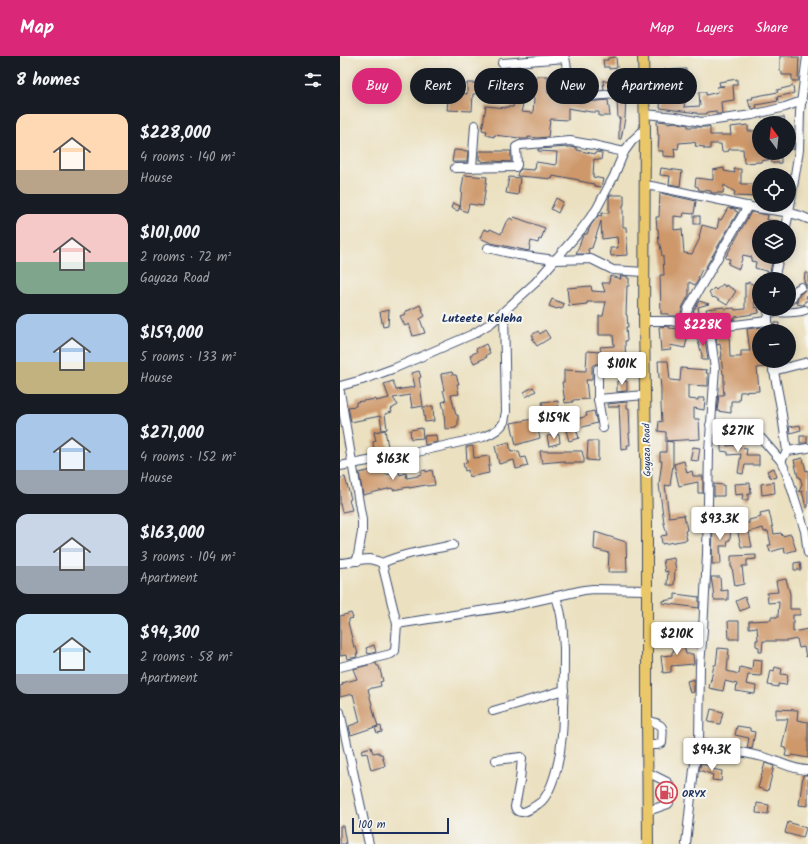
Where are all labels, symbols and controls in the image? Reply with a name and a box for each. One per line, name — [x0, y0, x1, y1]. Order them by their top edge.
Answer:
text: Map — [20, 13, 54, 43]
text: Map — [650, 17, 674, 39]
text: Layers — [696, 17, 734, 39]
text: Share — [756, 17, 788, 39]
text: 8 homes — [16, 67, 80, 94]
chip: Buy — [352, 68, 402, 104]
chip: Rent — [410, 68, 466, 104]
chip: Filters — [474, 68, 538, 104]
chip: New — [546, 68, 599, 104]
chip: Apartment — [607, 68, 697, 104]
icon: filters — [302, 69, 324, 91]
north arrow — [752, 116, 796, 160]
map controls — [752, 116, 796, 368]
text: $228,000 — [140, 120, 211, 147]
icon: home — [48, 130, 96, 178]
text: 4 rooms · 140 m² — [140, 147, 235, 168]
text: House — [140, 168, 172, 189]
button: locate — [752, 168, 796, 212]
text: $101,000 — [140, 220, 200, 247]
button: layers — [752, 220, 796, 264]
icon: home — [48, 230, 96, 278]
text: 2 rooms · 72 m² — [140, 247, 231, 268]
text: Gayaza Road — [140, 268, 209, 289]
button: + — [752, 272, 796, 316]
district label: Luteete Keleha — [442, 309, 522, 328]
pin: $228K — [675, 313, 731, 347]
text: $228K — [684, 315, 722, 336]
text: $159,000 — [140, 320, 203, 347]
button: − — [752, 324, 796, 368]
icon: home — [48, 330, 96, 378]
text: 5 rooms · 133 m² — [140, 347, 236, 368]
pin: $101K — [594, 352, 650, 386]
text: $101K — [607, 354, 637, 375]
text: House — [140, 368, 172, 389]
pin: $159K — [526, 406, 582, 440]
text: $159K — [538, 408, 570, 429]
pin: $271K — [710, 419, 766, 453]
text: $271,000 — [140, 420, 204, 447]
text: $271K — [721, 421, 755, 442]
street label: Gayaza Road — [639, 422, 655, 477]
icon: home — [48, 430, 96, 478]
text: 4 rooms · 152 m² — [140, 447, 236, 468]
pin: $163K — [365, 447, 421, 481]
text: $163K — [376, 449, 410, 470]
text: House — [140, 468, 172, 489]
pin: $93.3K — [687, 507, 753, 541]
text: $93.3K — [700, 509, 740, 530]
text: $163,000 — [140, 520, 204, 547]
icon: home — [48, 530, 96, 578]
text: 3 rooms · 104 m² — [140, 547, 235, 568]
text: Apartment — [140, 568, 198, 589]
text: $94,300 — [140, 620, 199, 647]
pin: $210K — [649, 622, 705, 656]
text: $210K — [660, 624, 694, 645]
icon: home — [48, 630, 96, 678]
text: 2 rooms · 58 m² — [140, 647, 233, 668]
text: Apartment — [140, 668, 198, 689]
pin: $94.3K — [679, 738, 745, 772]
text: $94.3K — [692, 740, 732, 761]
fuel station icon: ORYX — [653, 780, 679, 806]
place label: ORYX — [682, 786, 707, 802]
scale bar — [352, 816, 449, 835]
text: 100 m — [358, 816, 386, 834]

